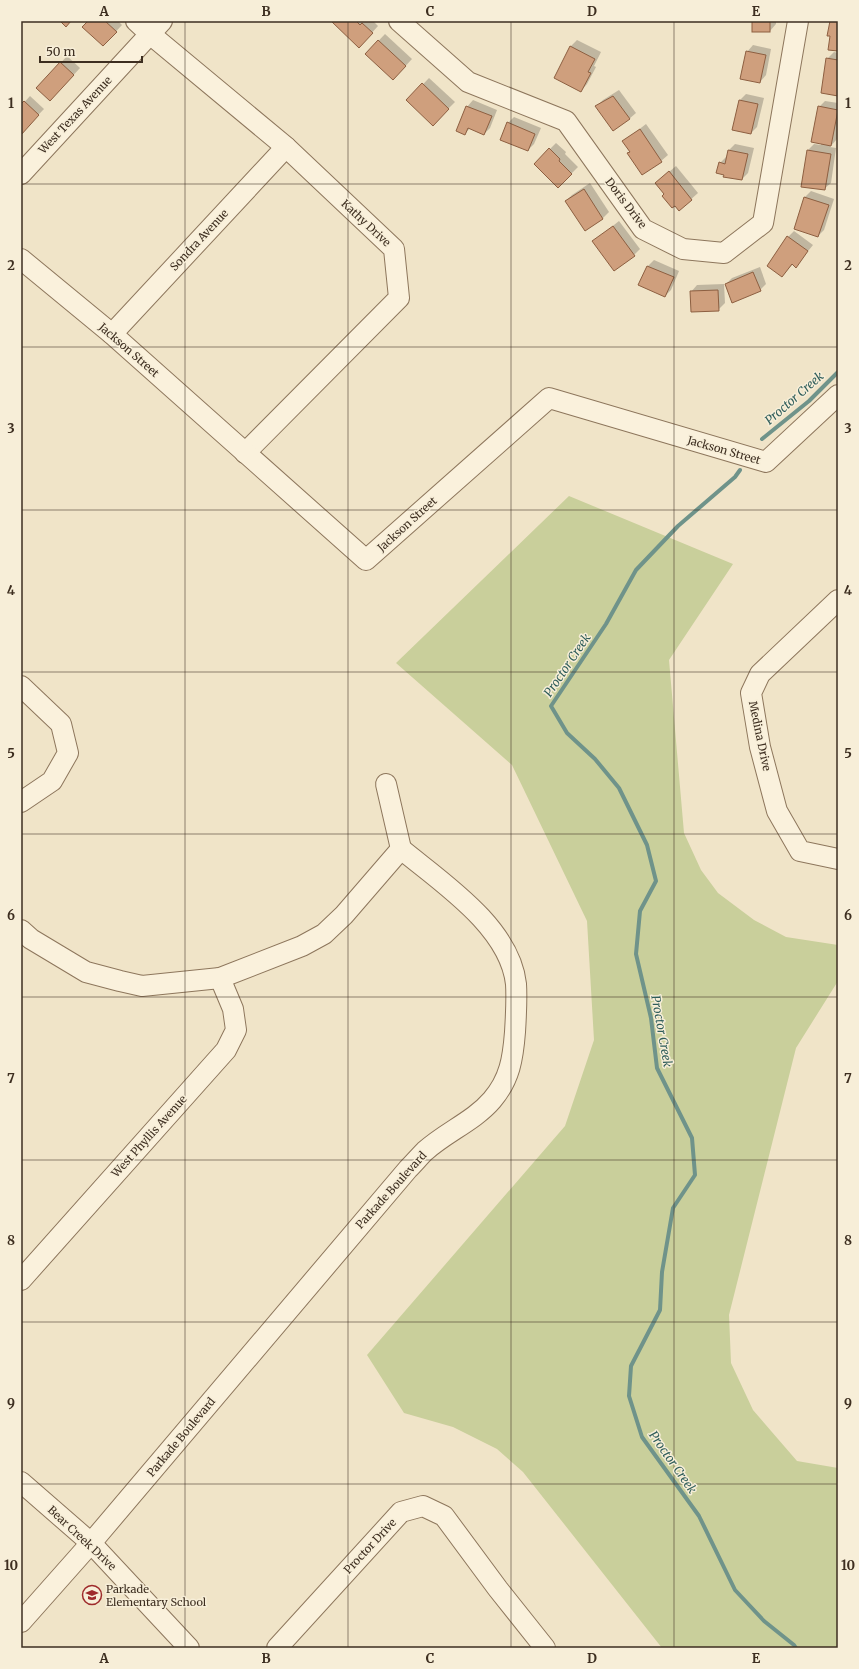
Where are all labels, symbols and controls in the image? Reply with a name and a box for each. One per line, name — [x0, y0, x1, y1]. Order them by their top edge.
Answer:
text: A — [98, 3, 109, 20]
text: B — [261, 3, 271, 20]
text: C — [426, 3, 435, 20]
text: D — [587, 3, 597, 20]
text: E — [752, 3, 761, 20]
scale bar — [40, 38, 142, 64]
text: 50 m — [46, 44, 75, 59]
street label: West Texas Avenue — [35, 73, 115, 157]
text: 1 — [8, 95, 14, 112]
text: 1 — [845, 95, 851, 112]
street label: Doris Drive — [602, 175, 650, 231]
street label: Kathy Drive — [338, 197, 394, 250]
street label: Sondra Avenue — [167, 206, 231, 274]
text: 2 — [7, 257, 15, 274]
text: 2 — [844, 257, 852, 274]
street label: Jackson Street — [95, 319, 163, 380]
water label: Proctor Creek — [762, 368, 827, 428]
text: 3 — [7, 420, 15, 437]
text: 3 — [844, 420, 852, 437]
street label: Jackson Street — [685, 433, 763, 467]
street label: Jackson Street — [374, 493, 440, 555]
text: 4 — [7, 582, 16, 599]
text: 4 — [844, 582, 853, 599]
water label: Proctor Creek — [540, 630, 594, 699]
street label: Medina Drive — [746, 700, 774, 773]
text: 5 — [7, 745, 15, 762]
text: 5 — [844, 745, 852, 762]
text: 6 — [7, 907, 15, 924]
text: 6 — [844, 907, 852, 924]
water label: Proctor Creek — [648, 994, 676, 1069]
text: 7 — [7, 1070, 15, 1087]
text: 7 — [844, 1070, 852, 1087]
street label: West Phyllis Avenue — [108, 1092, 190, 1181]
street label: Parkade Boulevard — [353, 1148, 430, 1231]
text: 8 — [7, 1232, 15, 1249]
text: 8 — [844, 1232, 852, 1249]
street label: Parkade Boulevard — [144, 1394, 218, 1479]
text: 9 — [7, 1395, 15, 1412]
text: 9 — [844, 1395, 852, 1412]
water label: Proctor Creek — [646, 1428, 700, 1496]
street label: Bear Creek Drive — [45, 1503, 119, 1573]
street label: Proctor Drive — [341, 1515, 399, 1577]
text: 10 — [4, 1557, 18, 1574]
text: 10 — [841, 1557, 855, 1574]
place label: Parkade Elementary School — [106, 1582, 207, 1609]
school or university icon: Parkade Elementary School — [81, 1584, 103, 1606]
text: A — [98, 1650, 109, 1667]
text: B — [261, 1650, 271, 1667]
text: C — [426, 1650, 435, 1667]
text: D — [587, 1650, 597, 1667]
text: E — [752, 1650, 761, 1667]

